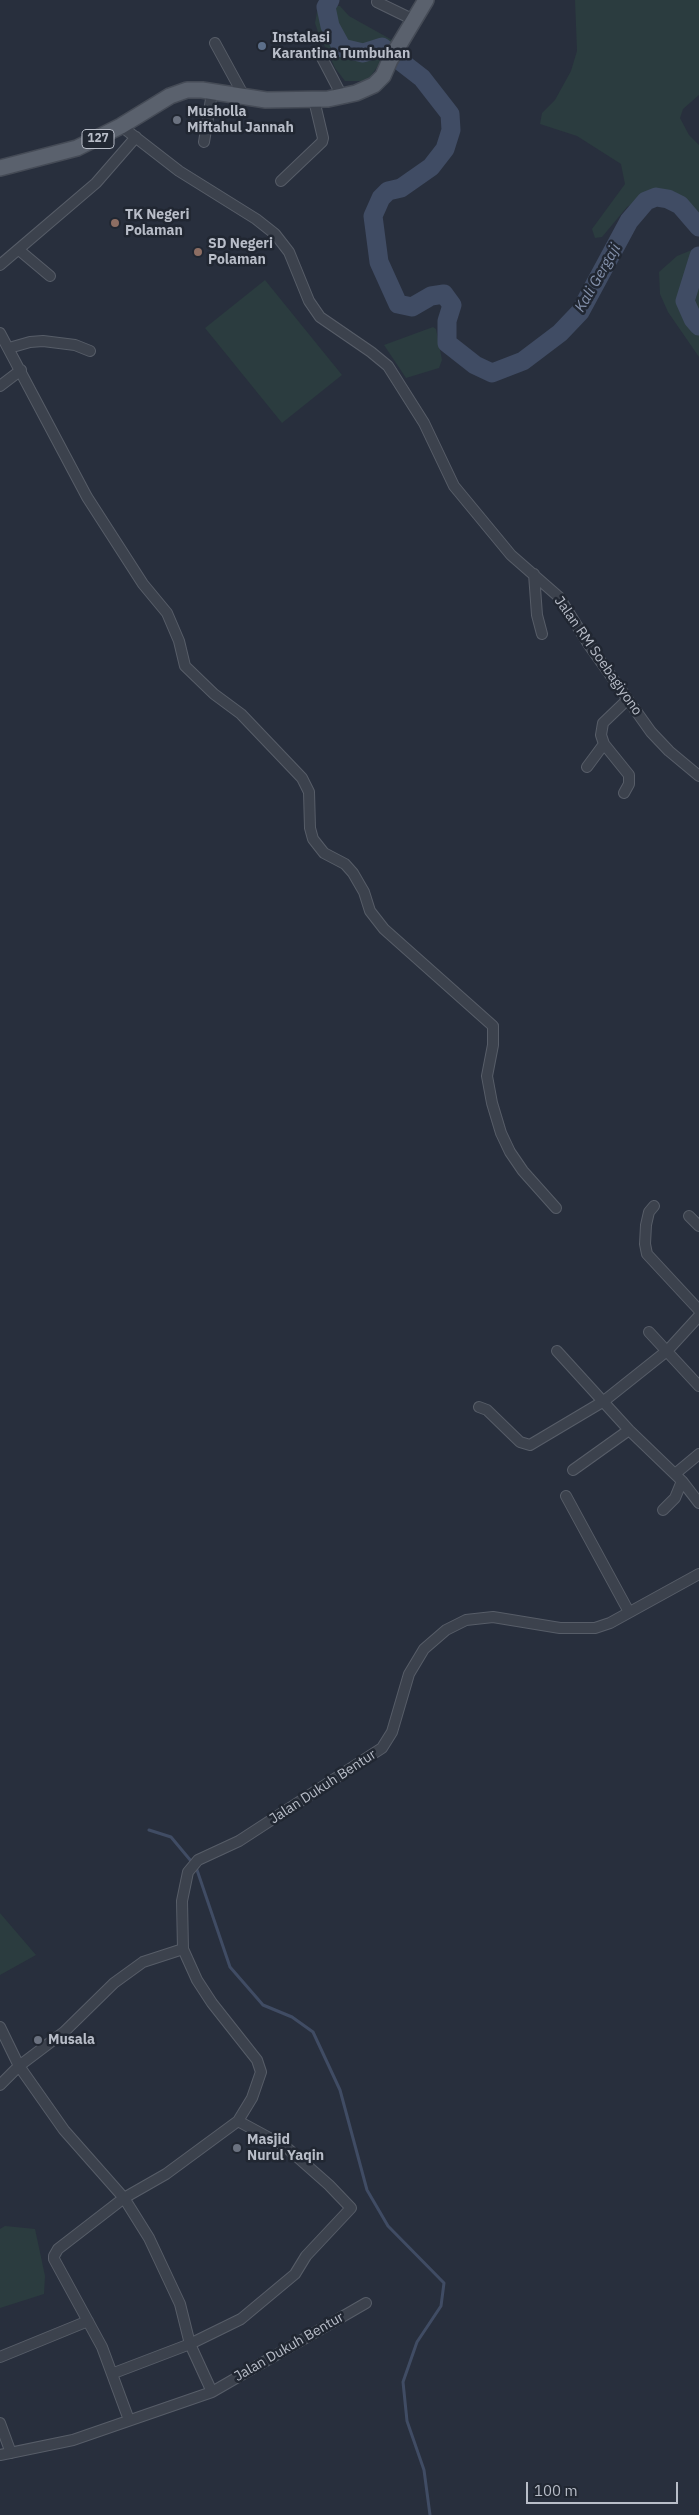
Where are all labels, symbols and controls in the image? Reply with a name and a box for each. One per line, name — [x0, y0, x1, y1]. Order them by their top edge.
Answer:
place label: Instalasi Karantina Tumbuhan — [272, 30, 410, 62]
marker: Instalasi Karantina Tumbuhan — [256, 40, 268, 52]
place label: Musholla Miftahul Jannah — [187, 104, 294, 136]
marker: Musholla Miftahul Jannah — [171, 114, 183, 126]
road number: 127 — [82, 130, 114, 148]
place label: TK Negeri Polaman — [125, 207, 189, 240]
marker: TK Negeri Polaman — [109, 217, 121, 229]
place label: SD Negeri Polaman — [208, 236, 273, 268]
water label: Kali Gergaji — [571, 241, 625, 315]
marker: SD Negeri Polaman — [192, 246, 204, 258]
street label: Jalan RM Soebagiyono — [551, 593, 645, 719]
street label: Jalan Dukuh Bentur — [267, 1746, 379, 1828]
place label: Musala — [48, 2032, 95, 2048]
marker: Musala — [32, 2034, 44, 2046]
place label: Masjid Nurul Yaqin — [247, 2132, 324, 2164]
marker: Masjid Nurul Yaqin — [231, 2142, 243, 2154]
street label: Jalan Dukuh Bentur — [231, 2309, 347, 2385]
scale bar — [529, 2472, 682, 2504]
text: 100 m — [534, 2481, 578, 2500]

